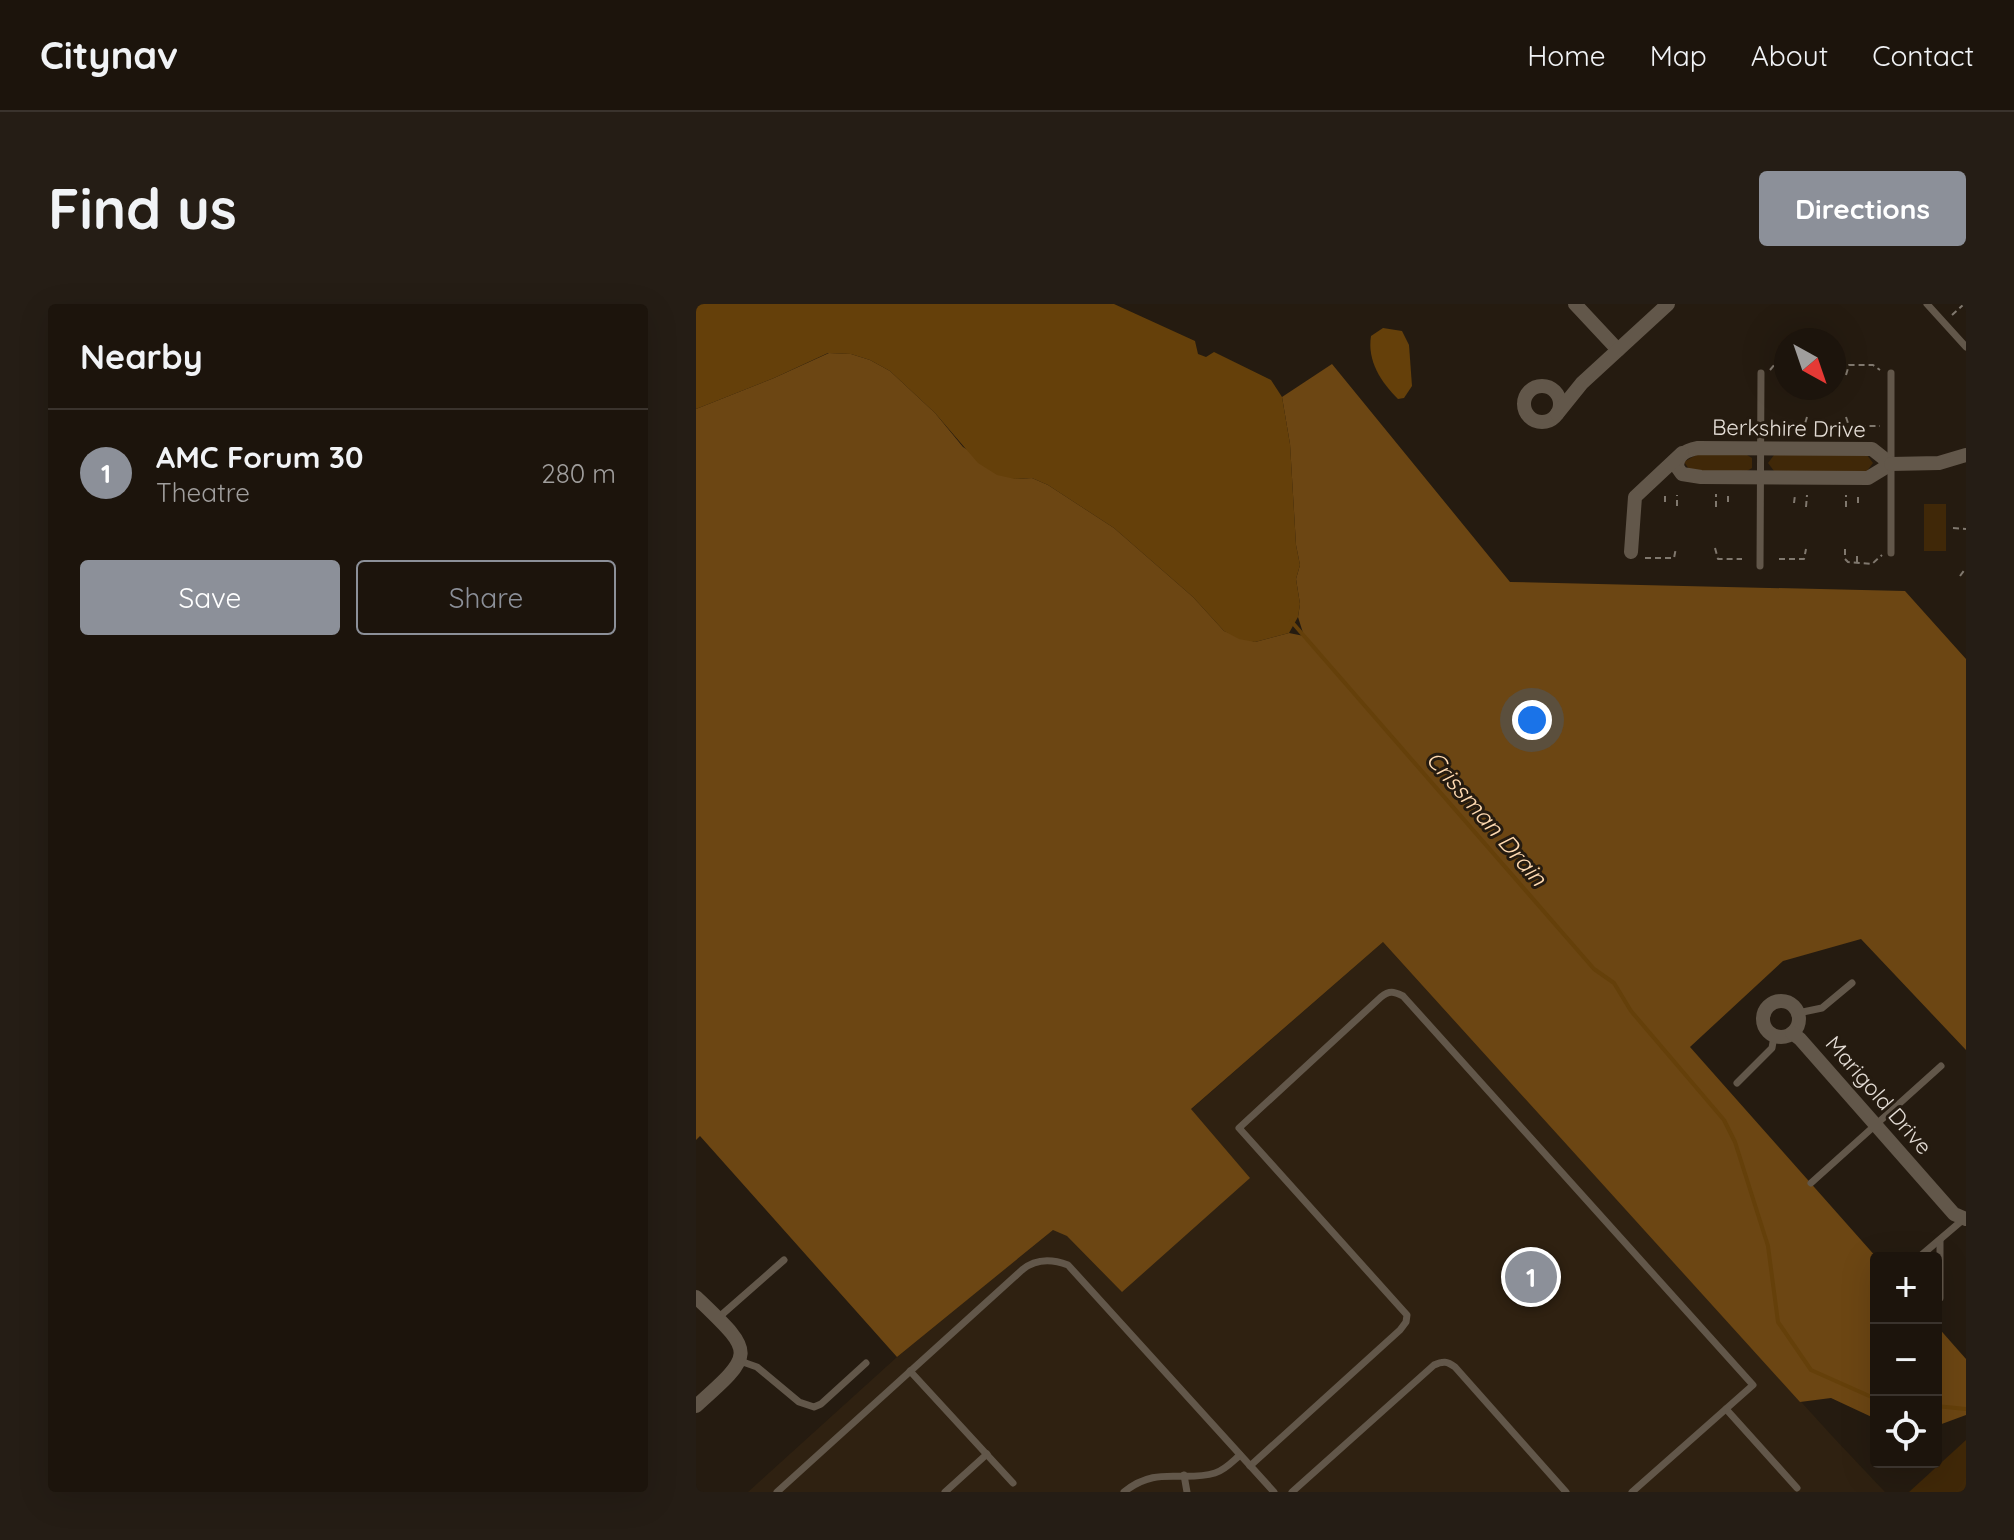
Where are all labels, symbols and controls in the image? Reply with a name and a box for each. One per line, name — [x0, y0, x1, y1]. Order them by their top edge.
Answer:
text: Citynav — [40, 31, 178, 79]
text: Home — [1527, 38, 1606, 73]
text: Map — [1650, 38, 1707, 73]
text: About — [1751, 38, 1828, 73]
text: Contact — [1872, 38, 1974, 73]
button: Directions — [1759, 171, 1966, 246]
text: Find us — [48, 173, 237, 243]
north arrow — [1774, 328, 1846, 400]
text: Nearby — [80, 335, 203, 378]
street label: Berkshire Drive — [1712, 413, 1866, 443]
text: AMC Forum 30 — [156, 438, 363, 476]
text: 1 — [101, 457, 111, 490]
text: 280 m — [541, 457, 616, 490]
text: Theatre — [156, 476, 250, 509]
button: Save — [80, 560, 340, 635]
button: Share — [356, 560, 616, 635]
your location — [1512, 700, 1552, 740]
water label: Crissman Drain — [1420, 744, 1555, 893]
street label: Marigold Drive — [1820, 1030, 1938, 1160]
pin: 1 — [1505, 1247, 1557, 1307]
map controls — [1870, 1252, 1942, 1468]
button: + — [1870, 1252, 1942, 1324]
button: − — [1870, 1324, 1942, 1396]
button: locate — [1870, 1396, 1942, 1468]

